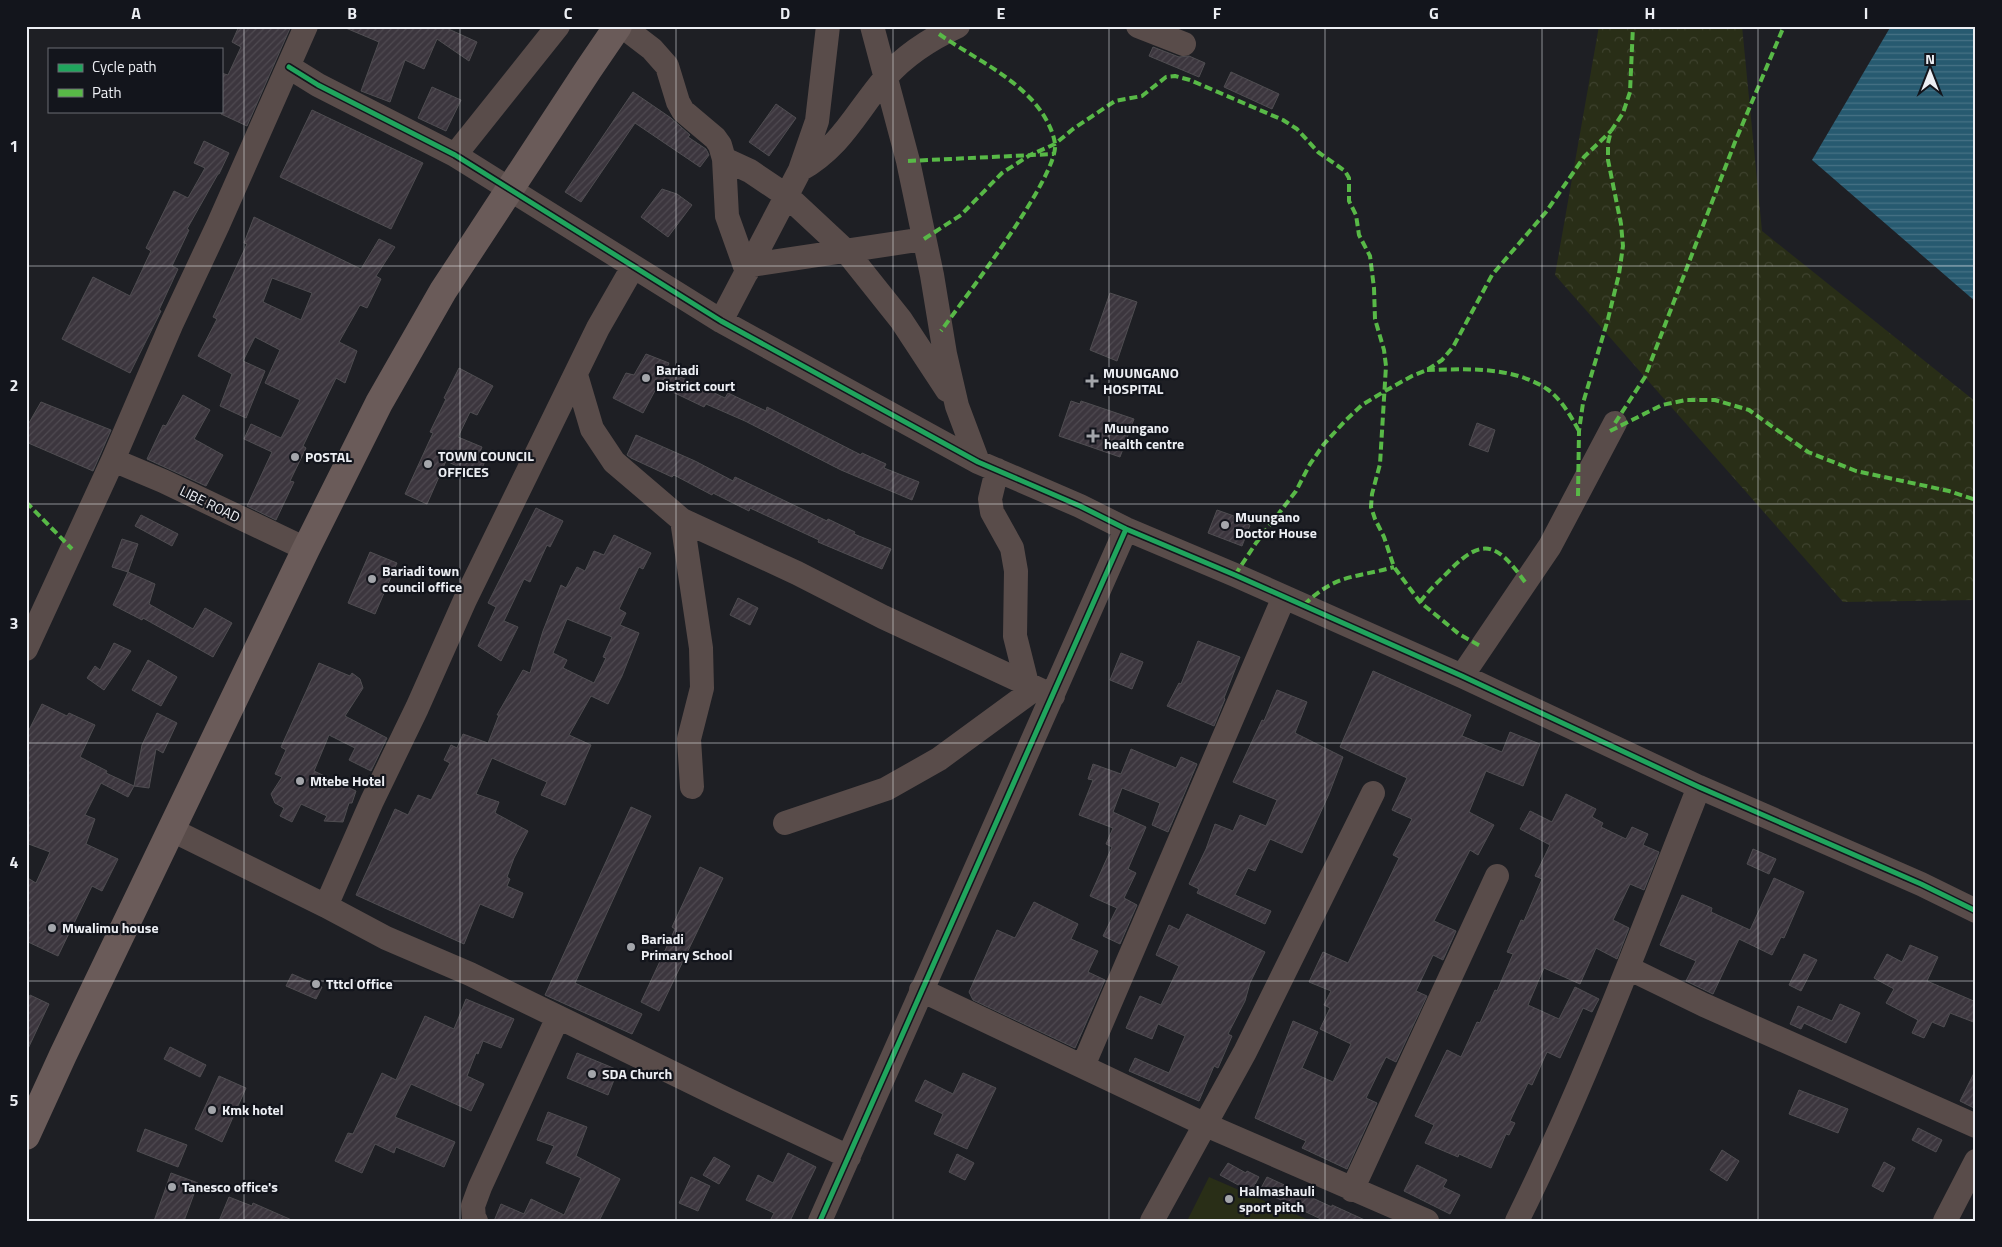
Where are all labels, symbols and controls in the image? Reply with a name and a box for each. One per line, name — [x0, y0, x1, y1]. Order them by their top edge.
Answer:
text: A — [131, 1, 141, 25]
text: B — [347, 1, 357, 25]
text: C — [564, 1, 573, 25]
text: D — [780, 1, 790, 25]
text: E — [997, 1, 1006, 25]
text: F — [1213, 1, 1222, 25]
text: G — [1429, 1, 1439, 25]
text: H — [1645, 1, 1655, 25]
text: I — [1864, 1, 1868, 25]
legend — [48, 48, 222, 112]
north arrow — [1904, 48, 1954, 98]
text: N — [1925, 48, 1935, 69]
text: Cycle path — [92, 55, 157, 78]
text: Path — [92, 81, 122, 104]
text: 1 — [10, 134, 18, 158]
place label: Bariadi District court — [656, 359, 735, 396]
place label: MUUNGANO HOSPITAL — [1103, 362, 1179, 399]
marker: Bariadi District court — [640, 372, 652, 384]
text: 2 — [10, 373, 18, 397]
marker: MUUNGANO HOSPITAL — [1085, 374, 1099, 388]
place label: Muungano health centre — [1104, 417, 1184, 454]
marker: Muungano health centre — [1086, 429, 1100, 443]
place label: TOWN COUNCIL OFFICES — [438, 445, 534, 482]
place label: POSTAL — [305, 446, 352, 467]
marker: POSTAL — [289, 451, 301, 463]
marker: TOWN COUNCIL OFFICES — [422, 458, 434, 470]
street label: LIBE ROAD — [177, 480, 244, 527]
place label: Muungano Doctor House — [1235, 506, 1317, 543]
marker: Muungano Doctor House — [1219, 519, 1231, 531]
place label: Bariadi town council office — [382, 560, 462, 597]
marker: Bariadi town council office — [366, 573, 378, 585]
text: 3 — [10, 611, 18, 635]
place label: Mtebe Hotel — [310, 770, 385, 791]
marker: Mtebe Hotel — [294, 775, 306, 787]
text: 4 — [10, 850, 19, 874]
place label: Mwalimu house — [62, 917, 159, 938]
marker: Mwalimu house — [46, 922, 58, 934]
place label: Bariadi Primary School — [641, 928, 733, 965]
marker: Bariadi Primary School — [625, 941, 637, 953]
place label: Tttcl Office — [326, 973, 393, 994]
marker: Tttcl Office — [310, 978, 322, 990]
place label: SDA Church — [602, 1063, 672, 1084]
marker: SDA Church — [586, 1068, 598, 1080]
text: 5 — [10, 1088, 19, 1112]
place label: Kmk hotel — [222, 1099, 283, 1120]
marker: Kmk hotel — [206, 1104, 218, 1116]
place label: Tanesco office's — [182, 1176, 278, 1197]
place label: Halmashauli sport pitch — [1239, 1180, 1315, 1217]
marker: Tanesco office's — [166, 1181, 178, 1193]
marker: Halmashauli sport pitch — [1223, 1193, 1235, 1205]

